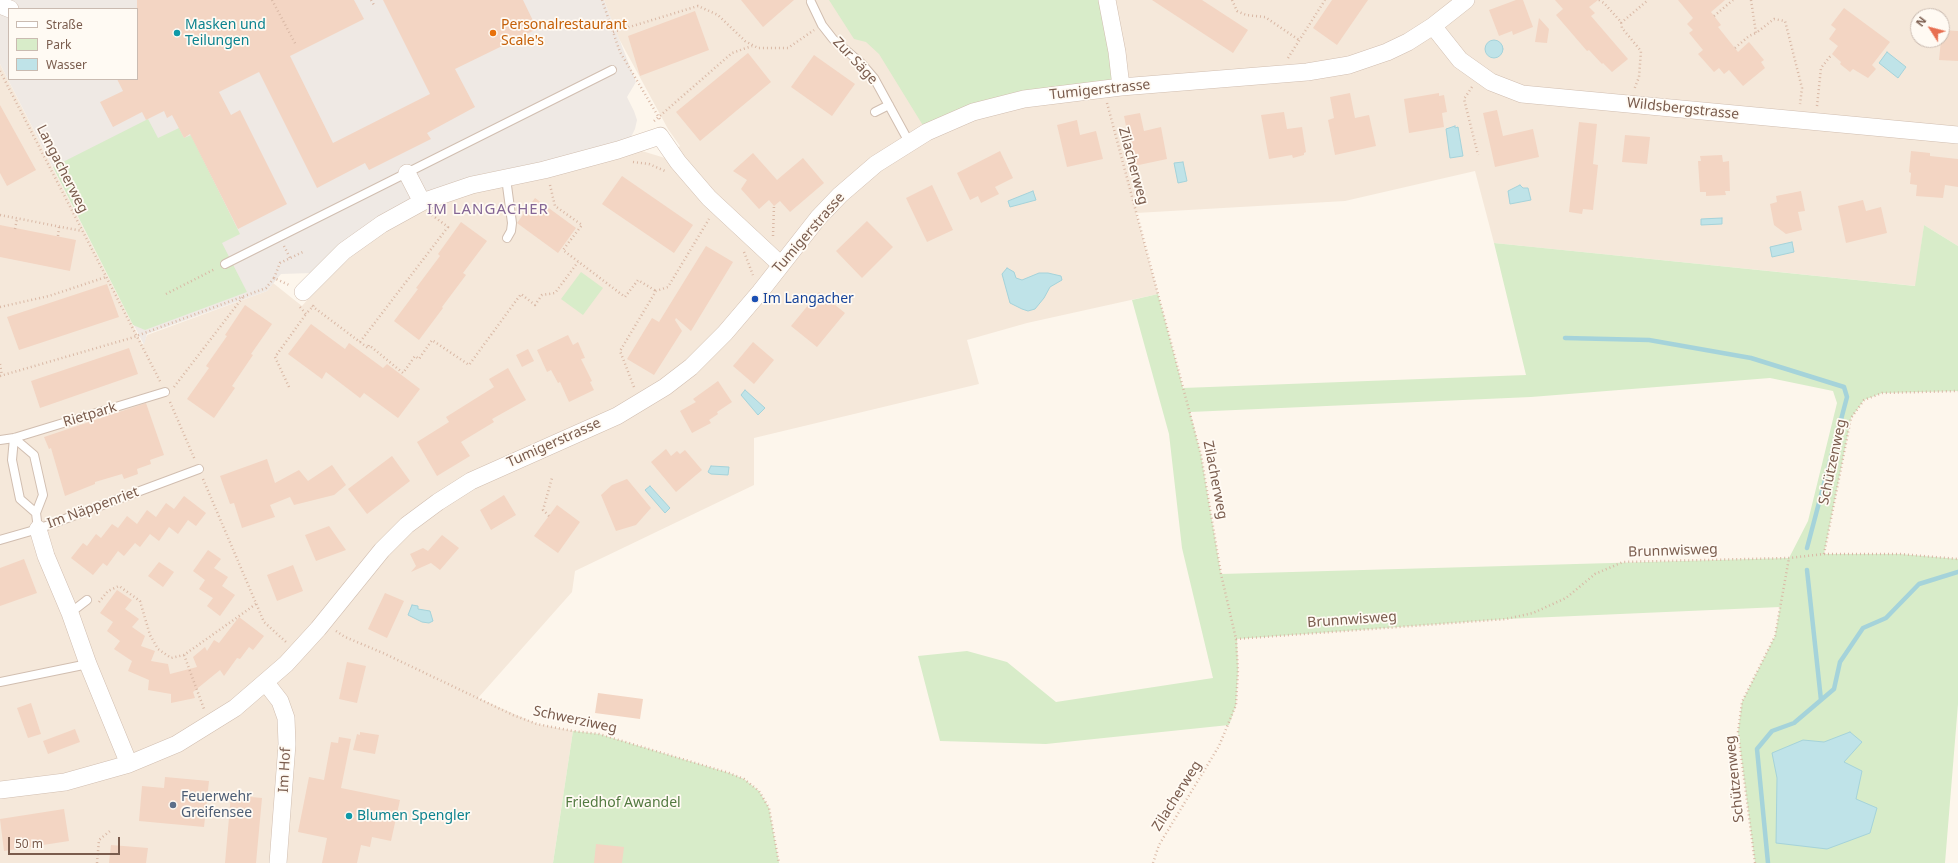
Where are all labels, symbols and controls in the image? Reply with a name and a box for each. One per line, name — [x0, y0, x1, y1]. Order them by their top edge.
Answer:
legend — [8, 8, 138, 80]
north arrow — [1910, 8, 1950, 48]
text: N — [1912, 13, 1929, 29]
text: Straße — [46, 16, 83, 33]
place label: Masken und Teilungen — [185, 17, 266, 50]
place label: Personalrestaurant Scale's — [501, 17, 627, 50]
marker: Masken und Teilungen — [172, 28, 182, 38]
marker: Personalrestaurant Scale's — [488, 28, 498, 38]
street label: Zur Säge — [829, 34, 881, 88]
text: Park — [46, 36, 71, 53]
text: Wasser — [46, 56, 87, 73]
street label: Tumigerstrasse — [1049, 76, 1151, 104]
street label: Wildsbergstrasse — [1626, 95, 1740, 123]
street label: Langacherweg — [33, 122, 91, 216]
street label: Zilacherweg — [1115, 125, 1151, 207]
street label: Tumigerstrasse — [769, 189, 849, 277]
district label: IM LANGACHER — [427, 201, 549, 219]
place label: Im Langacher — [763, 291, 854, 307]
marker: Im Langacher — [750, 294, 760, 304]
street label: Rietpark — [61, 399, 119, 431]
street label: Tumigerstrasse — [504, 415, 604, 471]
street label: Schützenweg — [1816, 418, 1850, 506]
street label: Zilacherweg — [1199, 439, 1231, 521]
street label: Im Näppenriet — [45, 484, 141, 532]
street label: Brunnwisweg — [1628, 541, 1718, 561]
street label: Brunnwisweg — [1307, 608, 1397, 632]
street label: Schwerziweg — [531, 703, 619, 737]
street label: Schützenweg — [1722, 735, 1748, 823]
street label: Im Hof — [275, 747, 295, 793]
street label: Zilacherweg — [1149, 758, 1205, 834]
place label: Feuerwehr Greifensee — [181, 789, 252, 822]
park label: Friedhof Awandel — [565, 795, 681, 811]
marker: Feuerwehr Greifensee — [168, 800, 178, 810]
place label: Blumen Spengler — [357, 808, 470, 824]
marker: Blumen Spengler — [344, 811, 354, 821]
scale bar — [10, 829, 122, 855]
text: 50 m — [15, 835, 43, 852]

